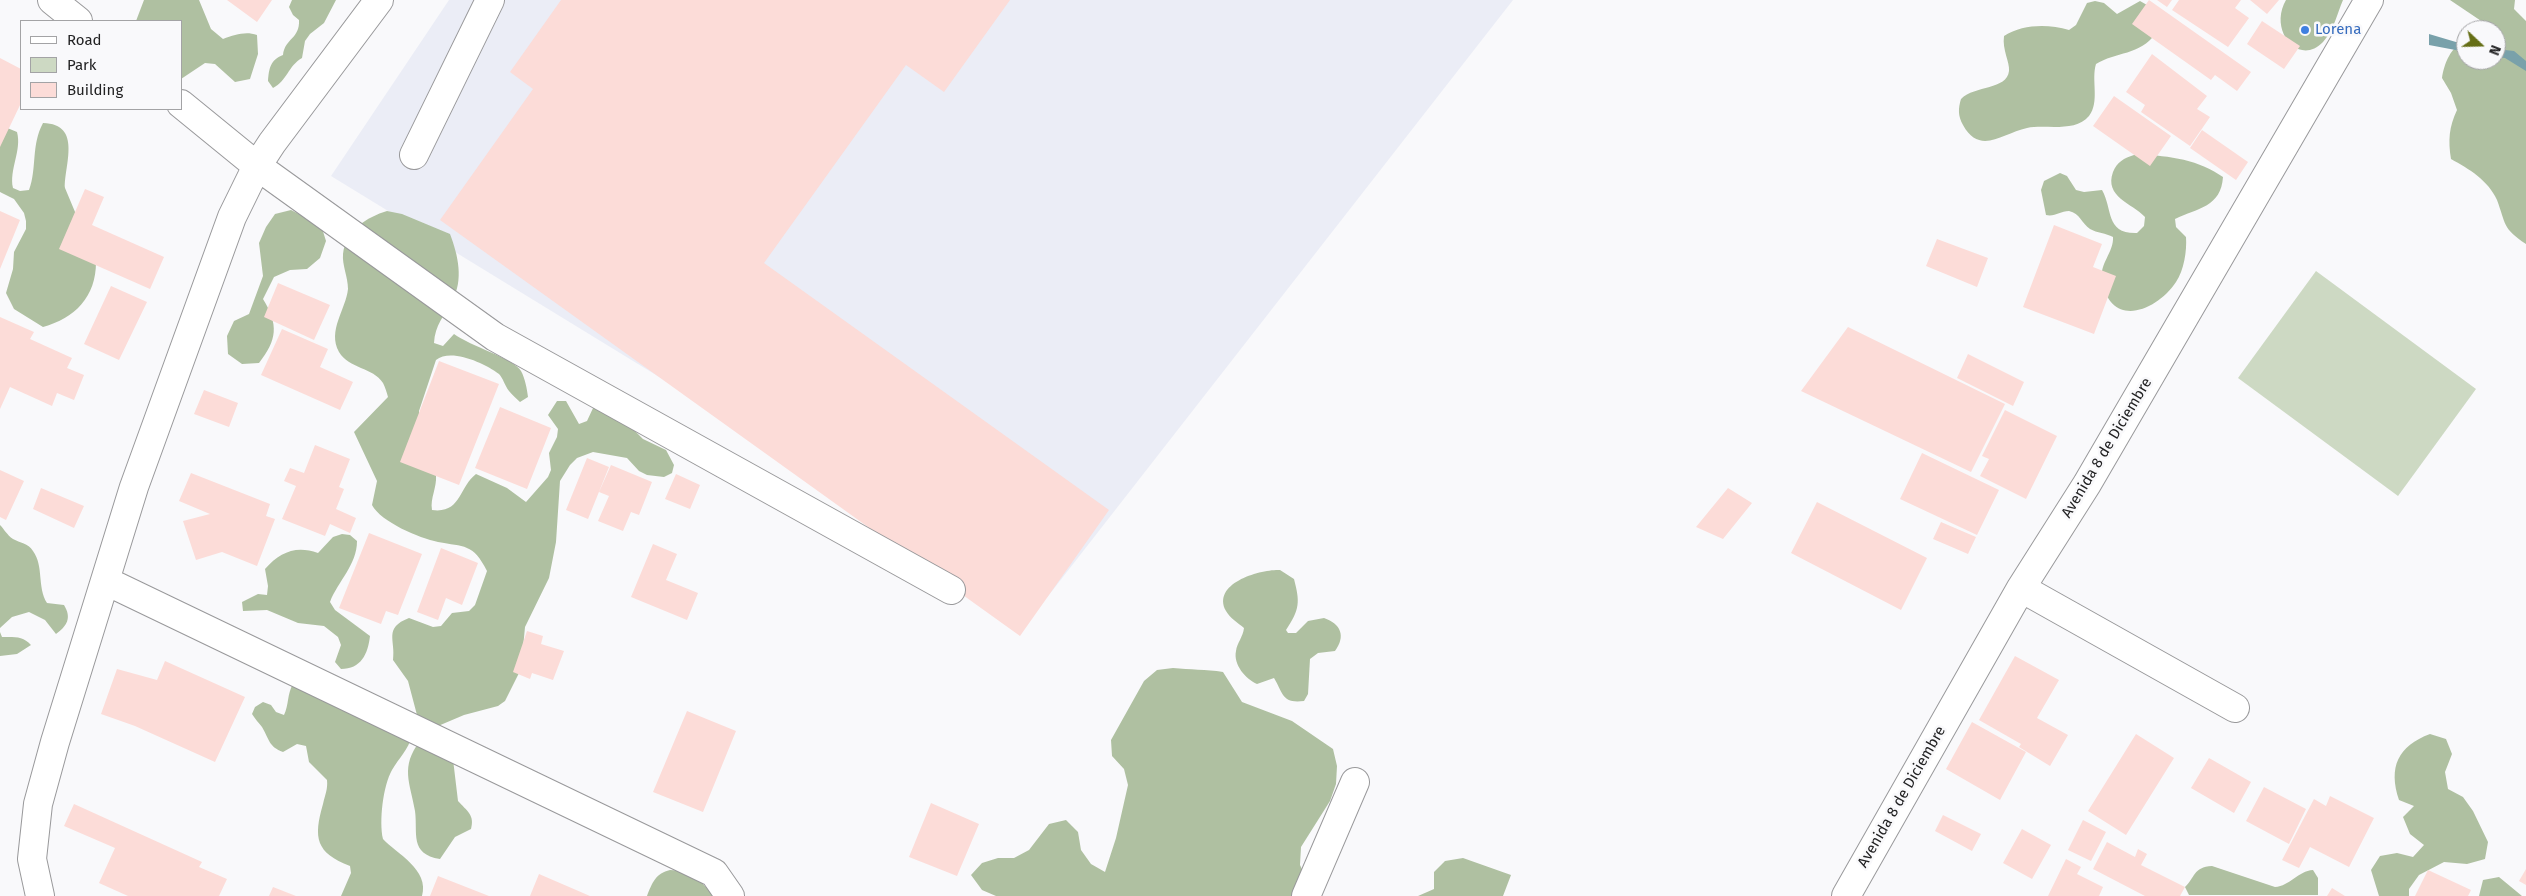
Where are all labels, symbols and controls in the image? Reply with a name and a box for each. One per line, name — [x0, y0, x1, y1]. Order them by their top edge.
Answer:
legend — [20, 20, 182, 110]
north arrow — [2456, 20, 2506, 70]
place label: Lorena — [2315, 21, 2361, 39]
marker: Lorena — [2299, 24, 2311, 36]
text: Road — [67, 31, 102, 49]
text: N — [2485, 43, 2504, 58]
text: Park — [67, 56, 97, 74]
text: Building — [67, 81, 123, 99]
street label: Avenida 8 de Diciembre — [2058, 375, 2156, 521]
street label: Avenida 8 de Diciembre — [1854, 723, 1950, 871]

